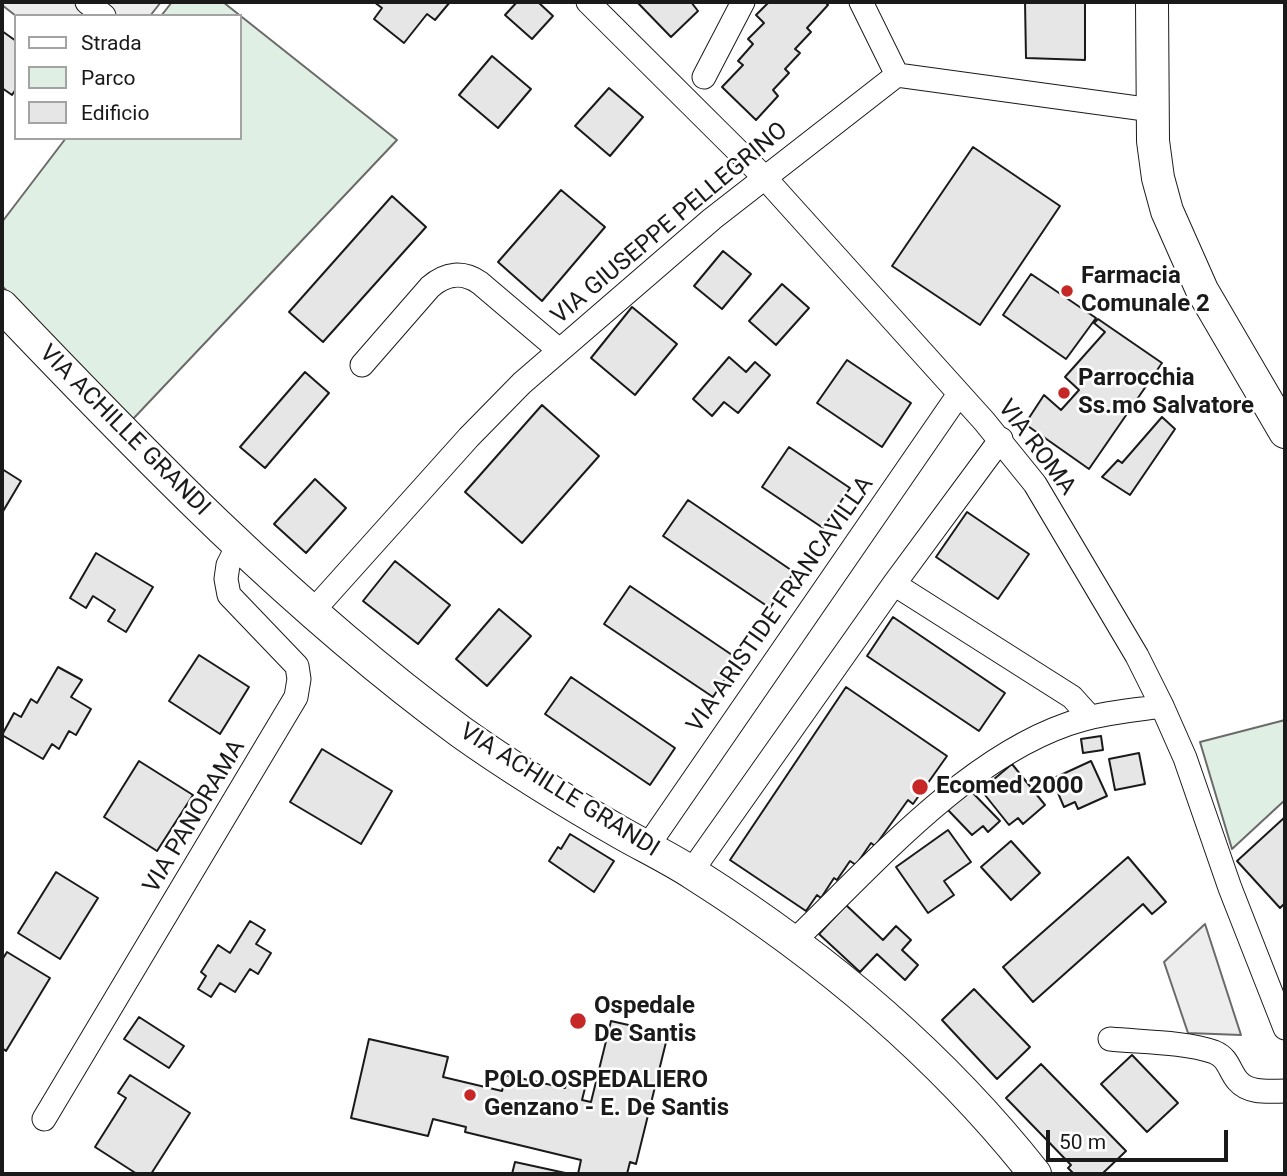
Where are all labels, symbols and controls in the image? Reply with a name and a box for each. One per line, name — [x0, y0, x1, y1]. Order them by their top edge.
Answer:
legend — [14, 14, 242, 140]
text: Strada — [81, 31, 142, 55]
text: Parco — [81, 66, 135, 90]
text: Edificio — [81, 101, 149, 125]
street label: VIA GIUSEPPE PELLEGRINO — [546, 117, 794, 331]
place label: Farmacia Comunale 2 — [1081, 263, 1210, 319]
marker: Farmacia Comunale 2 — [1059, 283, 1075, 299]
street label: VIA ACHILLE GRANDI — [32, 339, 216, 523]
place label: Parrocchia Ss.mo Salvatore — [1078, 365, 1254, 421]
marker: Parrocchia Ss.mo Salvatore — [1056, 385, 1072, 401]
street label: VIA ROMA — [991, 395, 1081, 501]
street label: VIA ARISTIDE FRANCAVILLA — [682, 472, 880, 738]
street label: VIA ACHILLE GRANDI — [454, 718, 664, 864]
street label: VIA PANORAMA — [138, 735, 252, 899]
place label: Ecomed 2000 — [936, 773, 1084, 801]
marker: Ecomed 2000 — [910, 777, 930, 797]
place label: Ospedale De Santis — [594, 993, 696, 1049]
marker: Ospedale De Santis — [568, 1011, 588, 1031]
place label: POLO OSPEDALIERO Genzano - E. De Santis — [484, 1067, 729, 1123]
marker: POLO OSPEDALIERO Genzano - E. De Santis — [462, 1087, 478, 1103]
scale bar — [1049, 1116, 1231, 1160]
text: 50 m — [1059, 1130, 1106, 1154]

